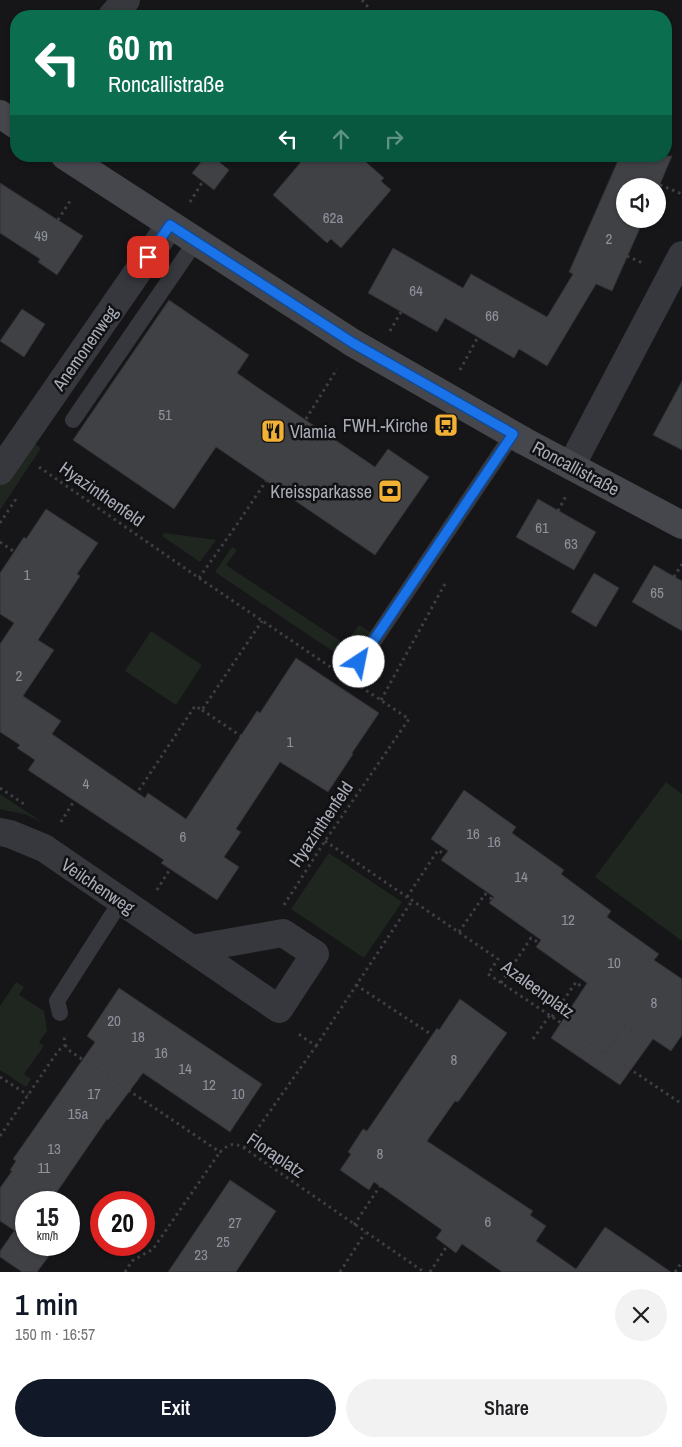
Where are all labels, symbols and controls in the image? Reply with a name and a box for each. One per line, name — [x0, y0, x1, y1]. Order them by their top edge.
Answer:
text: 60 m — [108, 24, 173, 71]
icon: left — [25, 30, 90, 95]
text: Roncallistraße — [108, 69, 224, 99]
icon: left — [274, 125, 302, 153]
icon: ahead — [327, 125, 355, 153]
icon: right — [380, 125, 408, 153]
map controls — [616, 178, 666, 228]
button: sound — [616, 178, 666, 228]
house number: 62a — [323, 207, 343, 228]
house number: 49 — [34, 225, 48, 246]
house number: 2 — [606, 228, 613, 249]
pin — [127, 236, 169, 278]
icon: arrive — [134, 243, 162, 271]
house number: 64 — [409, 280, 423, 301]
street label: Anemonenweg — [46, 300, 124, 396]
house number: 66 — [485, 305, 499, 326]
house number: 51 — [158, 404, 172, 425]
bus stop icon: FWH.-Kirche — [433, 412, 459, 438]
place label: FWH.-Kirche — [343, 413, 428, 438]
restaurant icon: Vlamia — [260, 418, 286, 444]
place label: Vlamia — [290, 419, 336, 444]
street label: Roncallistraße — [528, 435, 624, 501]
street label: Hyazinthenfeld — [54, 456, 150, 532]
bank icon: Kreissparkasse — [377, 478, 403, 504]
place label: Kreissparkasse — [270, 479, 372, 504]
house number: 61 — [535, 517, 549, 538]
house number: 63 — [564, 533, 578, 554]
house number: 1 — [24, 564, 31, 585]
house number: 65 — [650, 582, 664, 603]
position arrow — [332, 635, 384, 687]
house number: 2 — [16, 665, 23, 686]
house number: 1 — [287, 731, 294, 752]
house number: 4 — [83, 773, 90, 794]
street label: Hyazinthenfeld — [283, 776, 359, 872]
house number: 16 — [466, 823, 480, 844]
house number: 6 — [180, 826, 187, 847]
house number: 16 — [487, 831, 501, 852]
street label: Veilchenweg — [56, 852, 140, 920]
house number: 14 — [514, 866, 528, 887]
house number: 12 — [561, 909, 575, 930]
house number: 10 — [607, 952, 621, 973]
street label: Azaleenplatz — [496, 953, 580, 1024]
house number: 8 — [651, 992, 658, 1013]
house number: 20 — [107, 1010, 121, 1031]
house number: 18 — [131, 1026, 145, 1047]
house number: 16 — [154, 1042, 168, 1063]
house number: 8 — [451, 1049, 458, 1070]
house number: 14 — [178, 1058, 192, 1079]
house number: 12 — [202, 1074, 216, 1095]
house number: 17 — [87, 1083, 101, 1104]
house number: 10 — [231, 1083, 245, 1104]
house number: 15a — [68, 1103, 88, 1124]
street label: Floraplatz — [242, 1127, 310, 1183]
house number: 13 — [47, 1138, 61, 1159]
house number: 8 — [377, 1143, 384, 1164]
house number: 11 — [38, 1157, 51, 1178]
speed limit sign: 20 — [90, 1191, 155, 1256]
text: 15 — [36, 1200, 59, 1234]
house number: 6 — [485, 1211, 492, 1232]
house number: 27 — [228, 1212, 242, 1233]
text: km/h — [37, 1228, 58, 1244]
house number: 25 — [216, 1231, 230, 1252]
house number: 23 — [194, 1244, 208, 1265]
text: 1 min — [15, 1284, 78, 1324]
button: close — [615, 1289, 667, 1341]
text: 150 m · 16:57 — [15, 1323, 95, 1345]
button: Exit — [15, 1379, 336, 1437]
button: Share — [346, 1379, 667, 1437]

